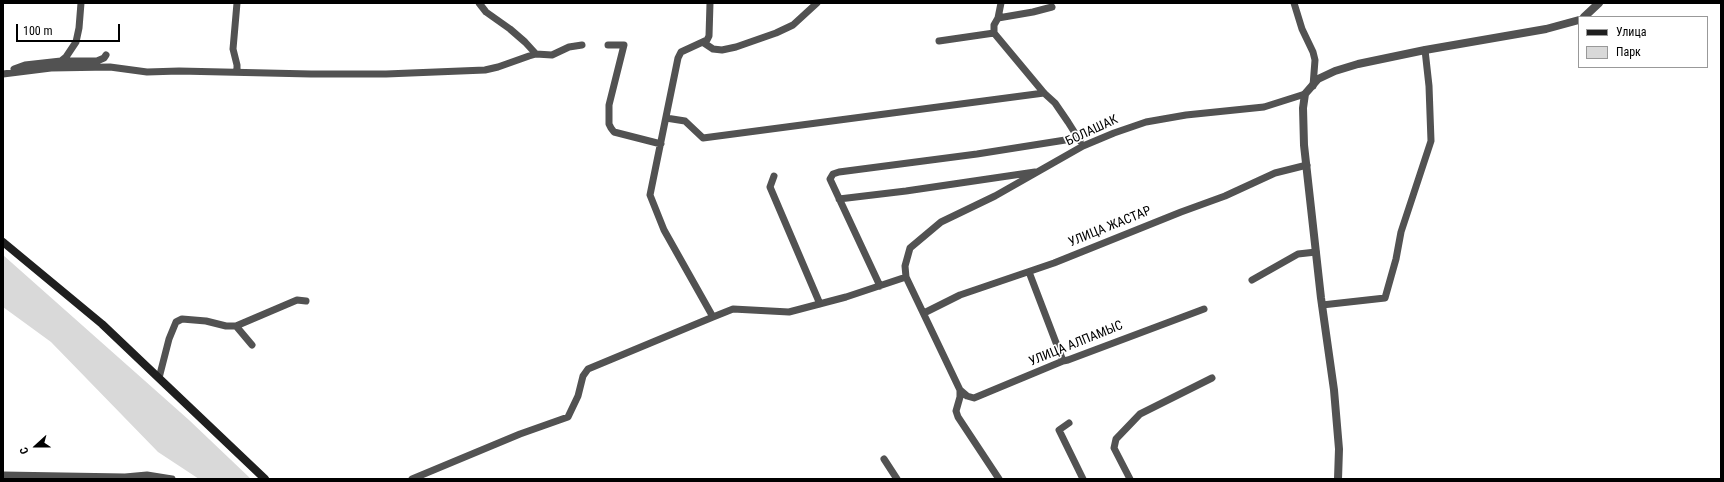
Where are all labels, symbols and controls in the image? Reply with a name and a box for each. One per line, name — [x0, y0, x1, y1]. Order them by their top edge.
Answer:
scale bar — [18, 16, 122, 42]
legend — [1578, 16, 1708, 68]
text: 100 m — [23, 24, 53, 38]
text: Улица — [1616, 25, 1646, 39]
text: Парк — [1616, 45, 1641, 59]
street label: БОЛАШАК — [1063, 112, 1121, 150]
street label: УЛИЦА ЖАСТАР — [1066, 203, 1154, 251]
street label: УЛИЦА АЛПАМЫС — [1027, 318, 1125, 370]
north arrow — [16, 426, 56, 466]
text: С — [17, 445, 32, 456]

